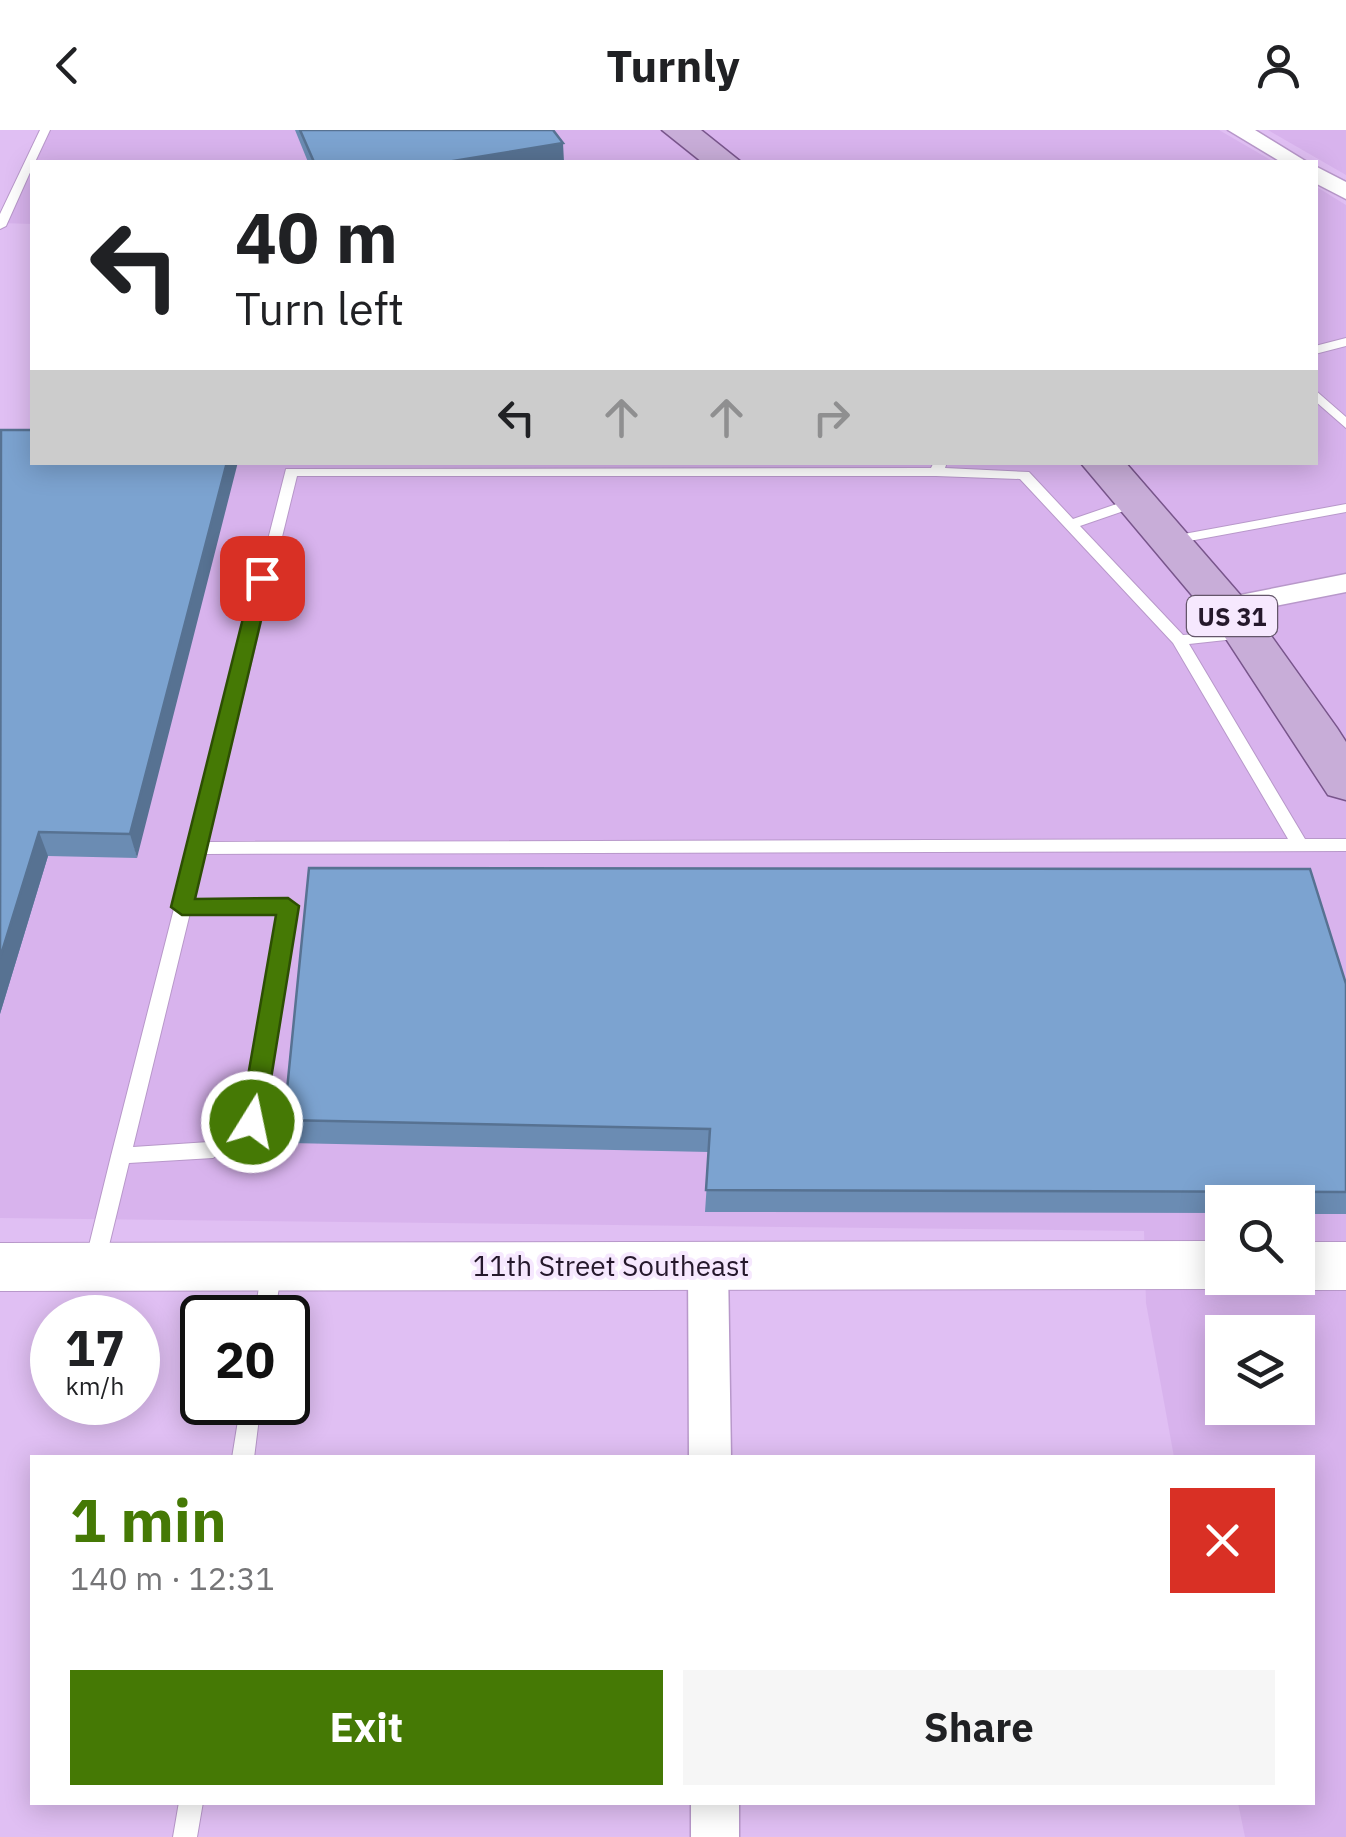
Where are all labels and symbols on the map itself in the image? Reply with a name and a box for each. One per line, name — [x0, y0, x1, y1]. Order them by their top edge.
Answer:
pin — [220, 536, 305, 621]
road number: US 31 — [1187, 596, 1277, 636]
position arrow — [200, 1070, 304, 1174]
street label: 11th Street Southeast — [473, 1247, 749, 1284]
speed limit sign: 20 — [180, 1295, 310, 1425]

